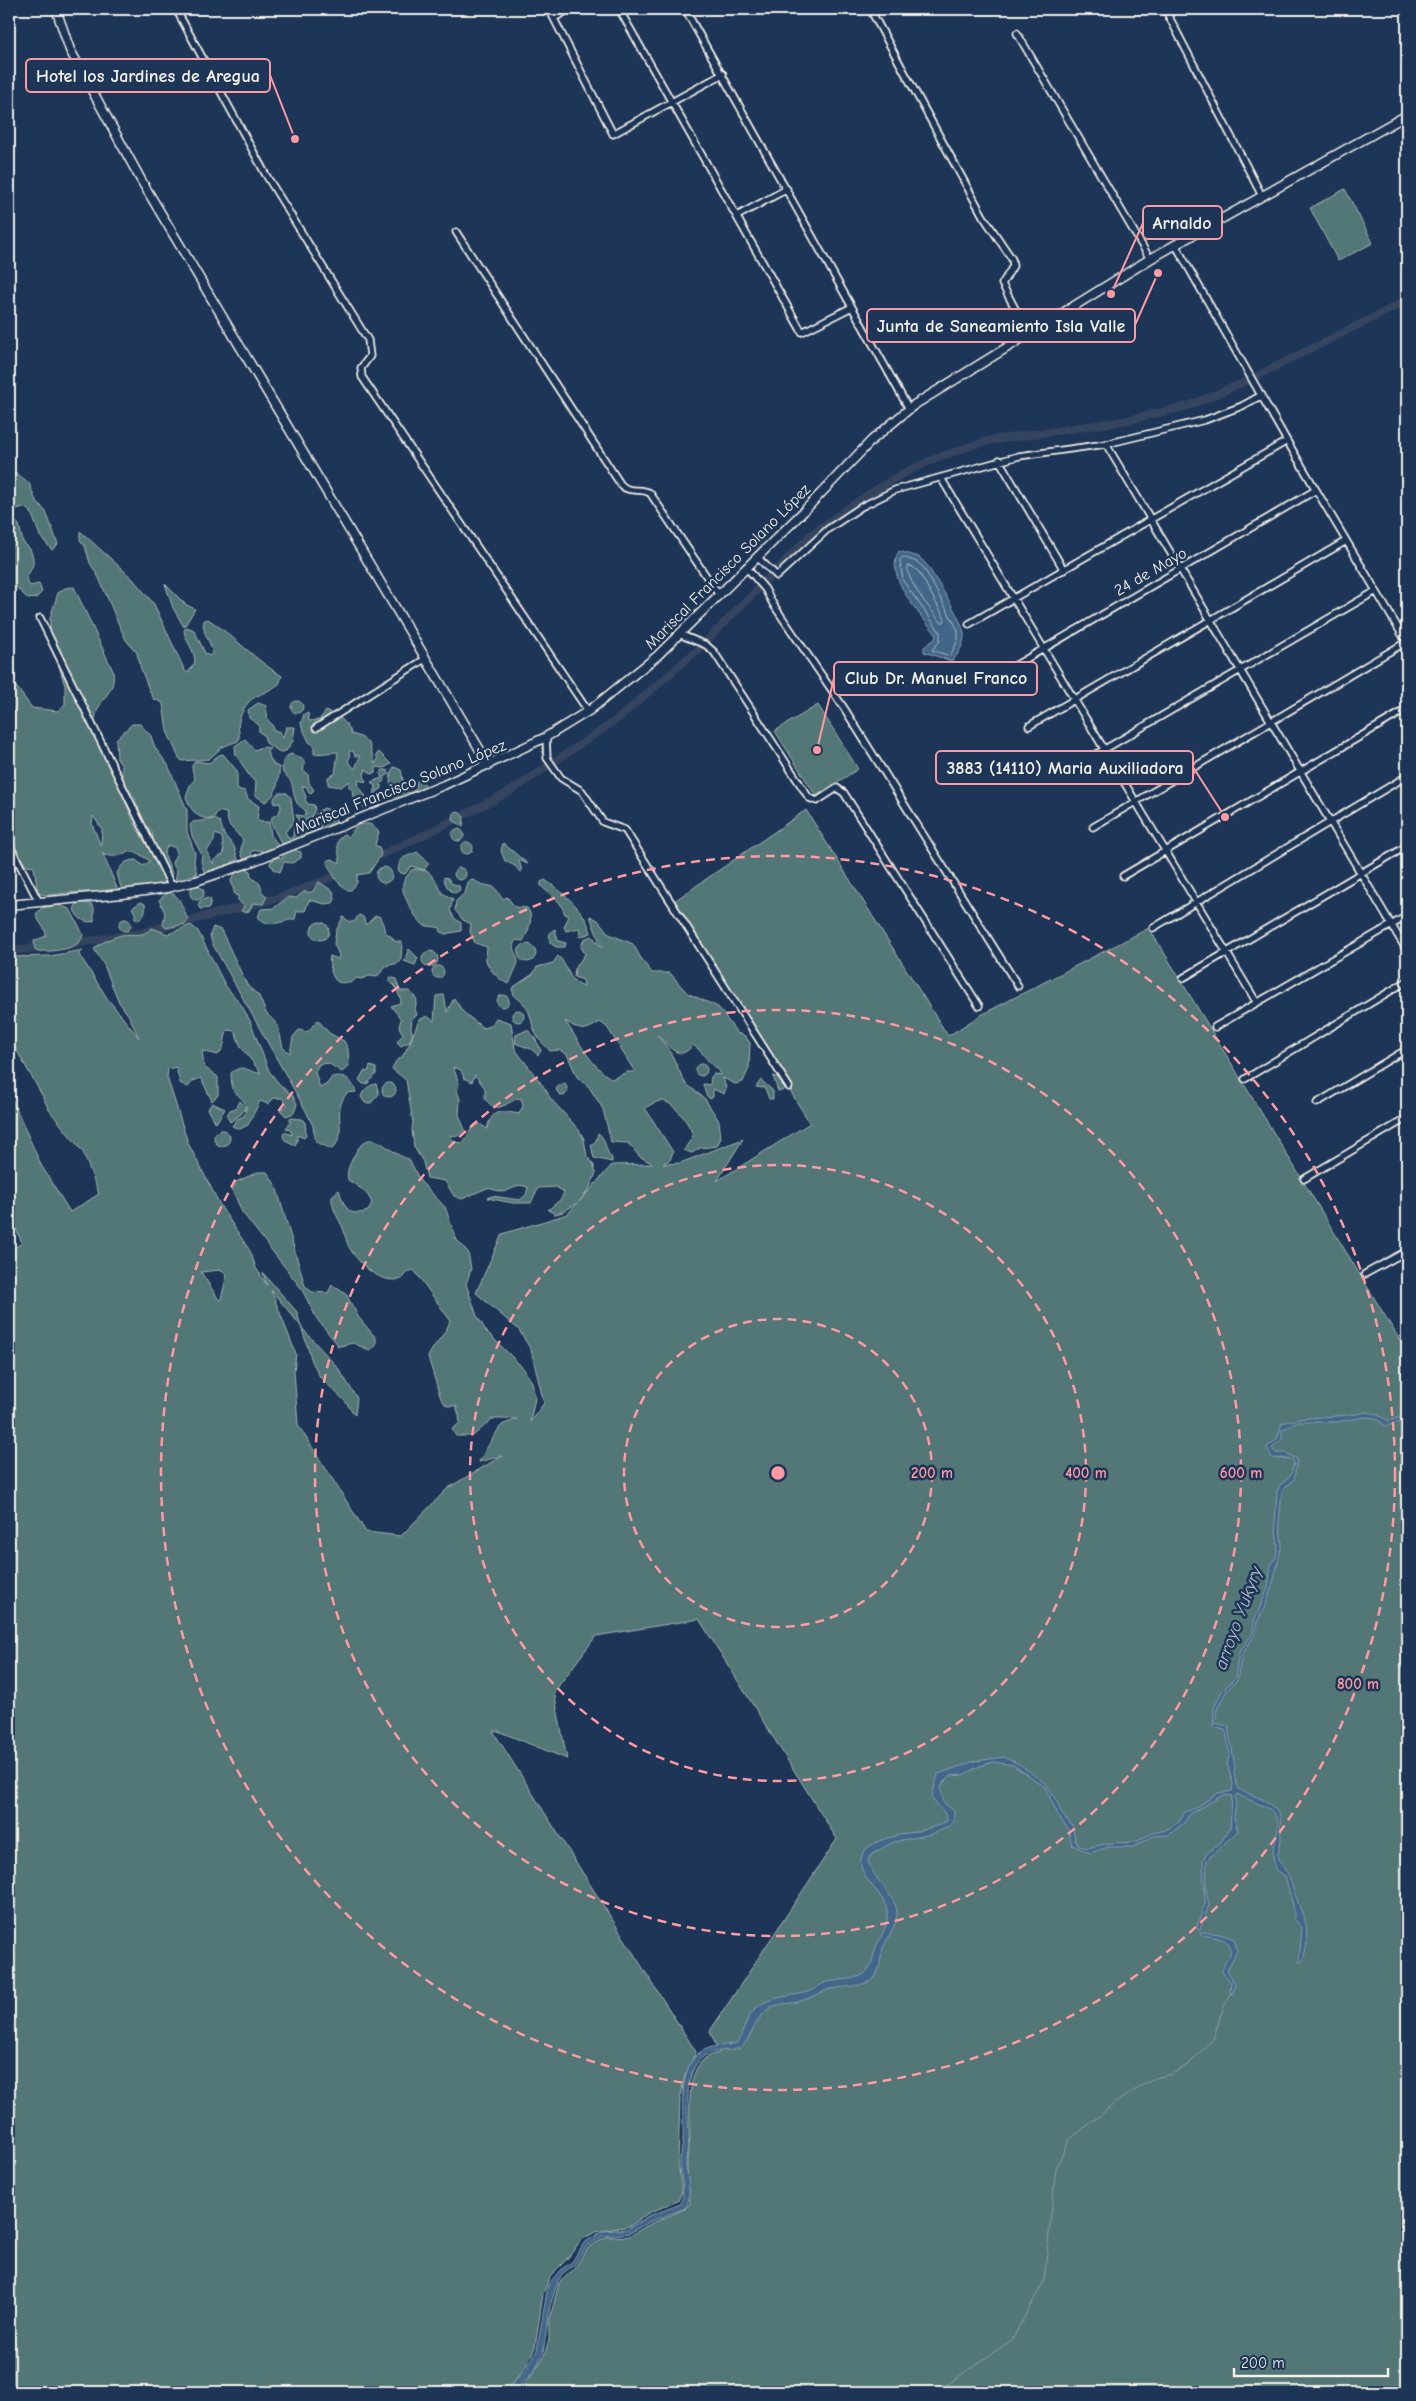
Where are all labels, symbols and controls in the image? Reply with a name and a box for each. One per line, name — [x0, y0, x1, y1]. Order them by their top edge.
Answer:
callout: Hotel los Jardines de Aregua — [26, 59, 270, 92]
text: Hotel los Jardines de Aregua — [36, 66, 260, 87]
callout: Arnaldo — [1143, 206, 1222, 239]
text: Arnaldo — [1152, 213, 1212, 234]
callout: Junta de Saneamiento Isla Valle — [867, 309, 1135, 342]
text: Junta de Saneamiento Isla Valle — [877, 316, 1125, 337]
street label: Mariscal Francisco Solano López — [641, 480, 814, 653]
street label: 24 de Mayo — [1111, 544, 1190, 600]
callout: Club Dr. Manuel Franco — [834, 662, 1037, 695]
text: Club Dr. Manuel Franco — [845, 668, 1027, 689]
street label: Mariscal Francisco Solano López — [292, 736, 509, 838]
callout: 3883 (14110) Maria Auxiliadora — [936, 751, 1193, 784]
text: 3883 (14110) Maria Auxiliadora — [946, 758, 1184, 779]
centre of rings — [769, 1464, 787, 1482]
text: 200 m — [911, 1464, 953, 1482]
text: 400 m — [1065, 1464, 1107, 1482]
text: 600 m — [1220, 1464, 1262, 1482]
water label: arroyo Yukyry — [1210, 1563, 1267, 1673]
text: 800 m — [1337, 1675, 1379, 1693]
scale bar — [1234, 2346, 1387, 2378]
text: 200 m — [1241, 2354, 1285, 2372]

